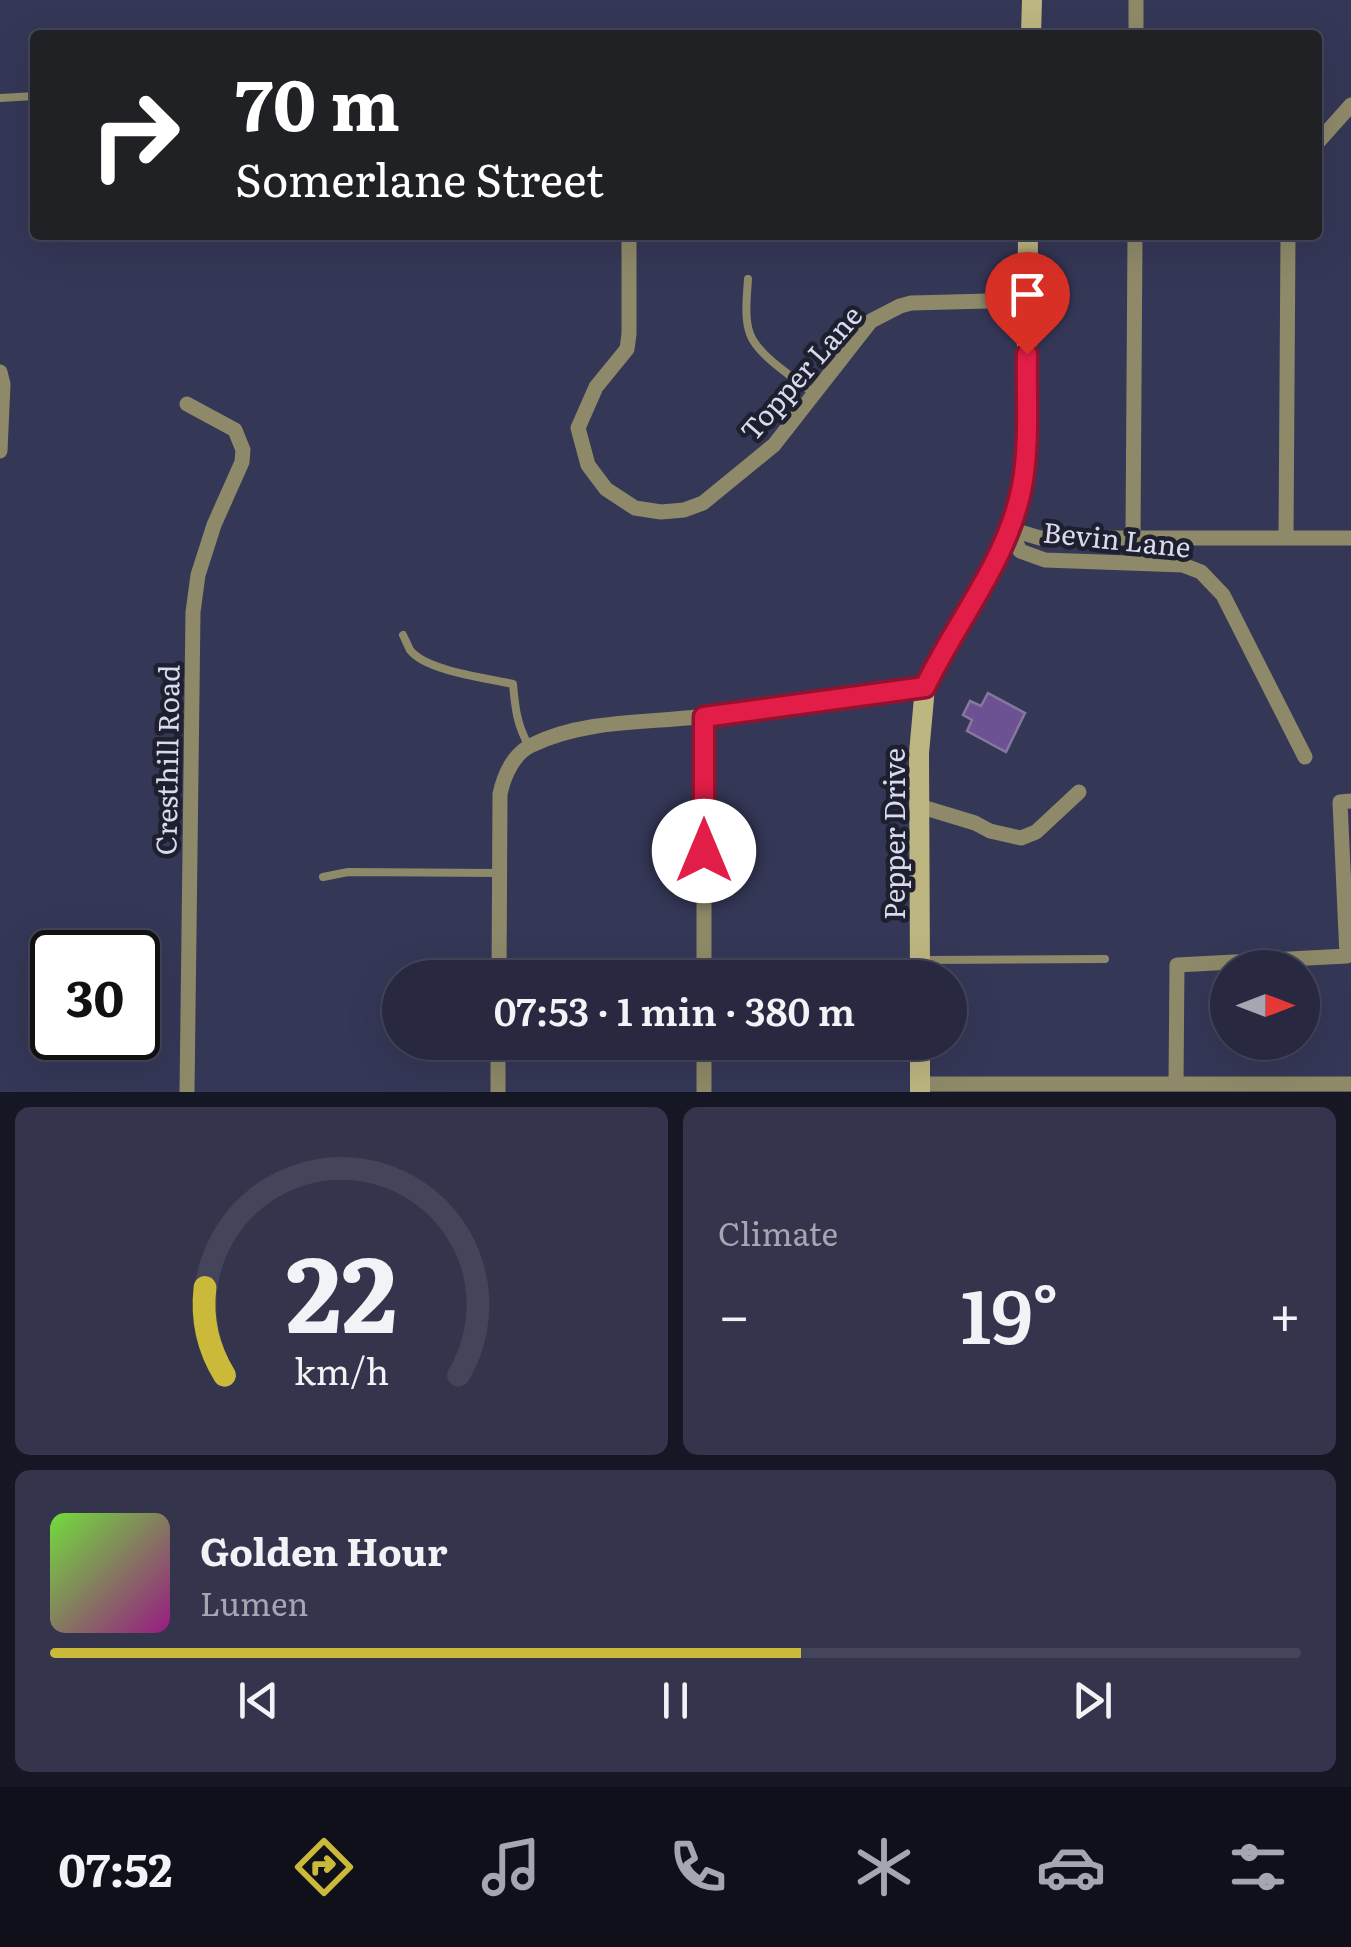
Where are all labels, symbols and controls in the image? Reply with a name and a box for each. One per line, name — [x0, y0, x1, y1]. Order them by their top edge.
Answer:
text: 70 m — [235, 49, 400, 153]
icon: right — [70, 70, 200, 200]
text: Somerlane Street — [235, 144, 604, 211]
pin — [985, 252, 1070, 355]
icon: arrive — [1000, 267, 1055, 322]
street label: Topper Lane — [729, 295, 871, 449]
street label: Bevin Lane — [1041, 509, 1193, 567]
street label: Cresthill Road — [143, 664, 189, 856]
street label: Pepper Drive — [872, 748, 914, 920]
position arrow — [652, 799, 756, 903]
speed limit sign: 30 — [30, 930, 160, 1060]
north arrow — [1210, 950, 1320, 1060]
map controls — [1210, 950, 1320, 1060]
text: 07:53 · 1 min · 380 m — [494, 981, 855, 1038]
text: Climate — [718, 1208, 838, 1256]
text: 22 — [286, 1211, 397, 1365]
text: 19° — [960, 1256, 1059, 1367]
text: − — [718, 1271, 750, 1353]
text: + — [1269, 1271, 1301, 1353]
text: km/h — [294, 1343, 389, 1396]
text: Golden Hour — [200, 1521, 448, 1578]
text: Lumen — [200, 1578, 308, 1626]
icon: previous — [231, 1673, 286, 1728]
icon: pause — [648, 1673, 703, 1728]
icon: next — [1065, 1673, 1120, 1728]
icon: directions — [289, 1832, 359, 1902]
icon: music — [476, 1832, 546, 1902]
icon: phone — [663, 1832, 733, 1902]
icon: climate — [849, 1832, 919, 1902]
icon: car — [1036, 1832, 1106, 1902]
icon: filters — [1223, 1832, 1293, 1902]
text: 07:52 — [58, 1834, 173, 1901]

